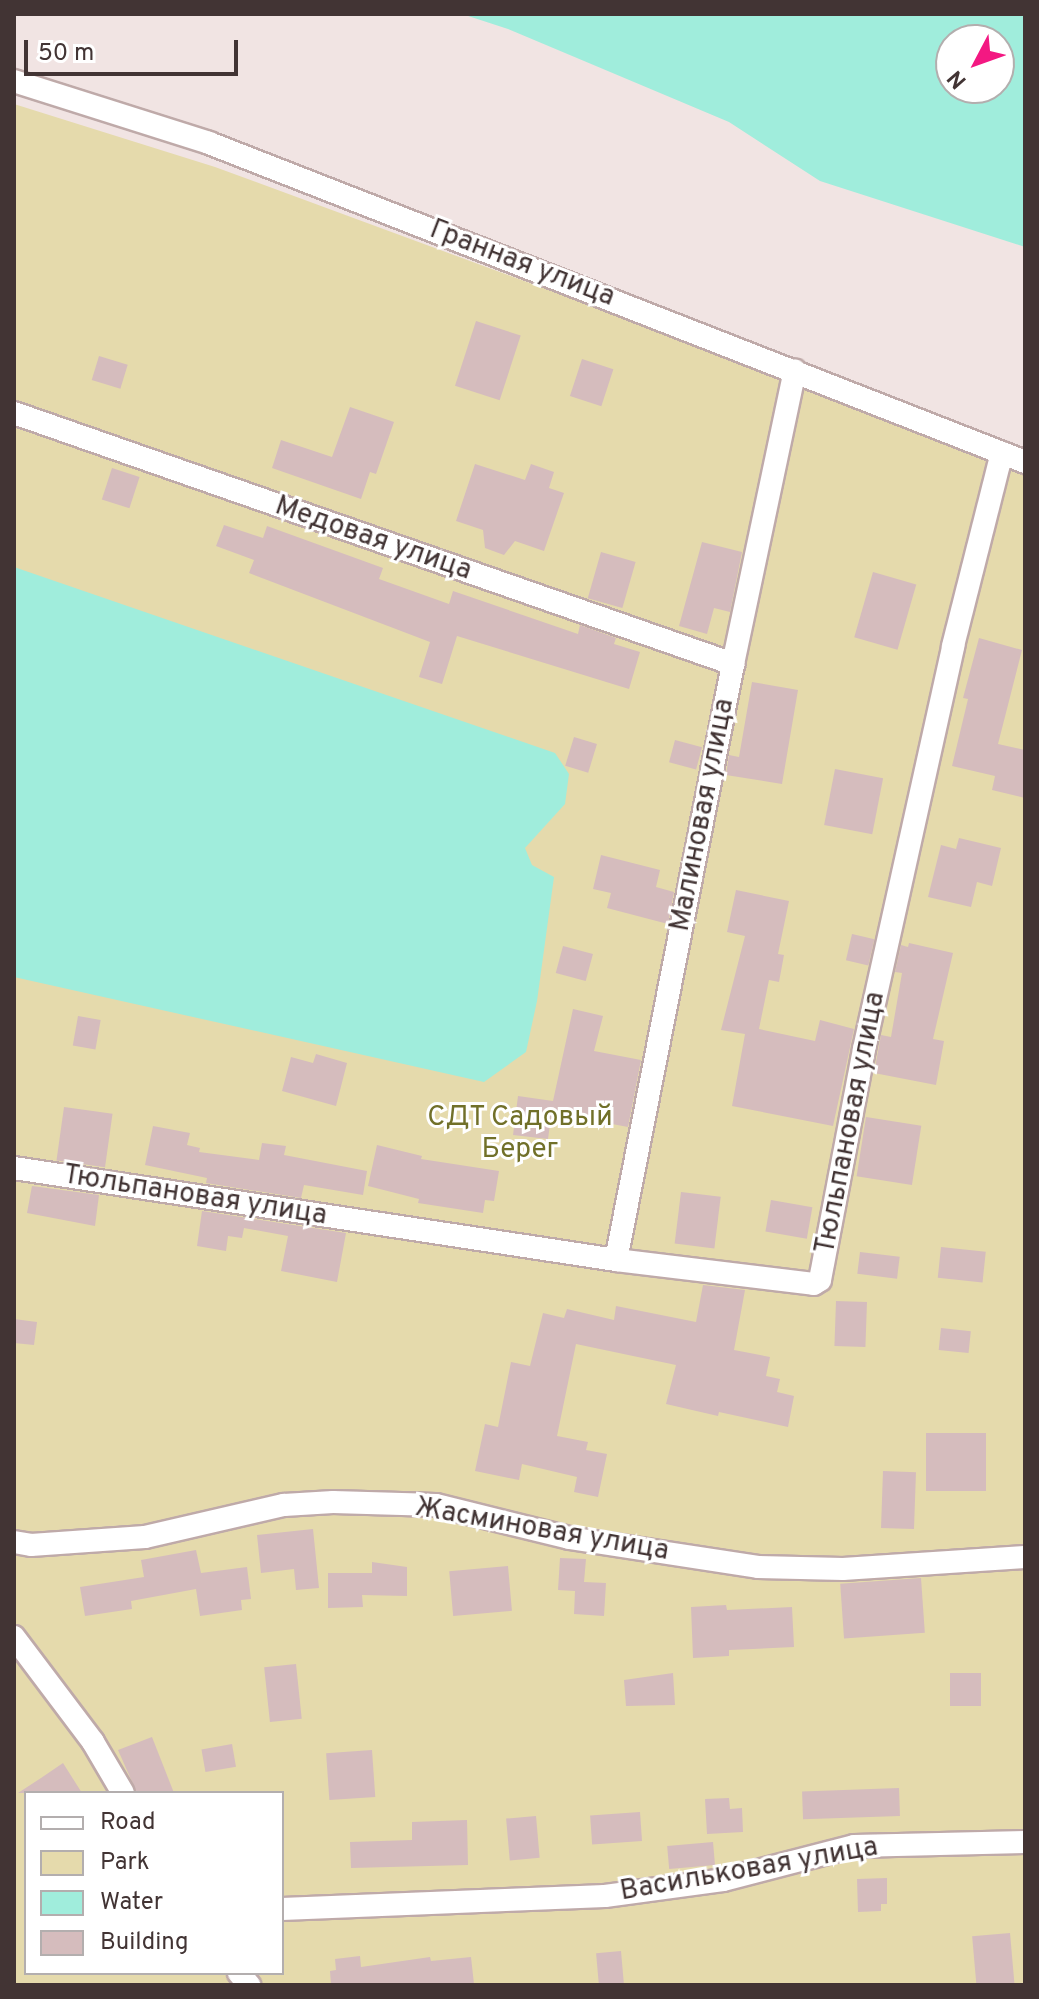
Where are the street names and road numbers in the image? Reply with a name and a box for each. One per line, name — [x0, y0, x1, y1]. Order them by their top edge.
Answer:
street label: Гранная улица — [425, 213, 619, 315]
street label: Медовая улица — [270, 490, 476, 588]
street label: Малиновая улица — [664, 696, 742, 934]
street label: Тюльпановая улица — [809, 989, 893, 1257]
street label: Тюльпановая улица — [61, 1159, 329, 1233]
street label: Жасминовая улица — [413, 1491, 671, 1569]
street label: Васильковая улица — [617, 1831, 881, 1909]

